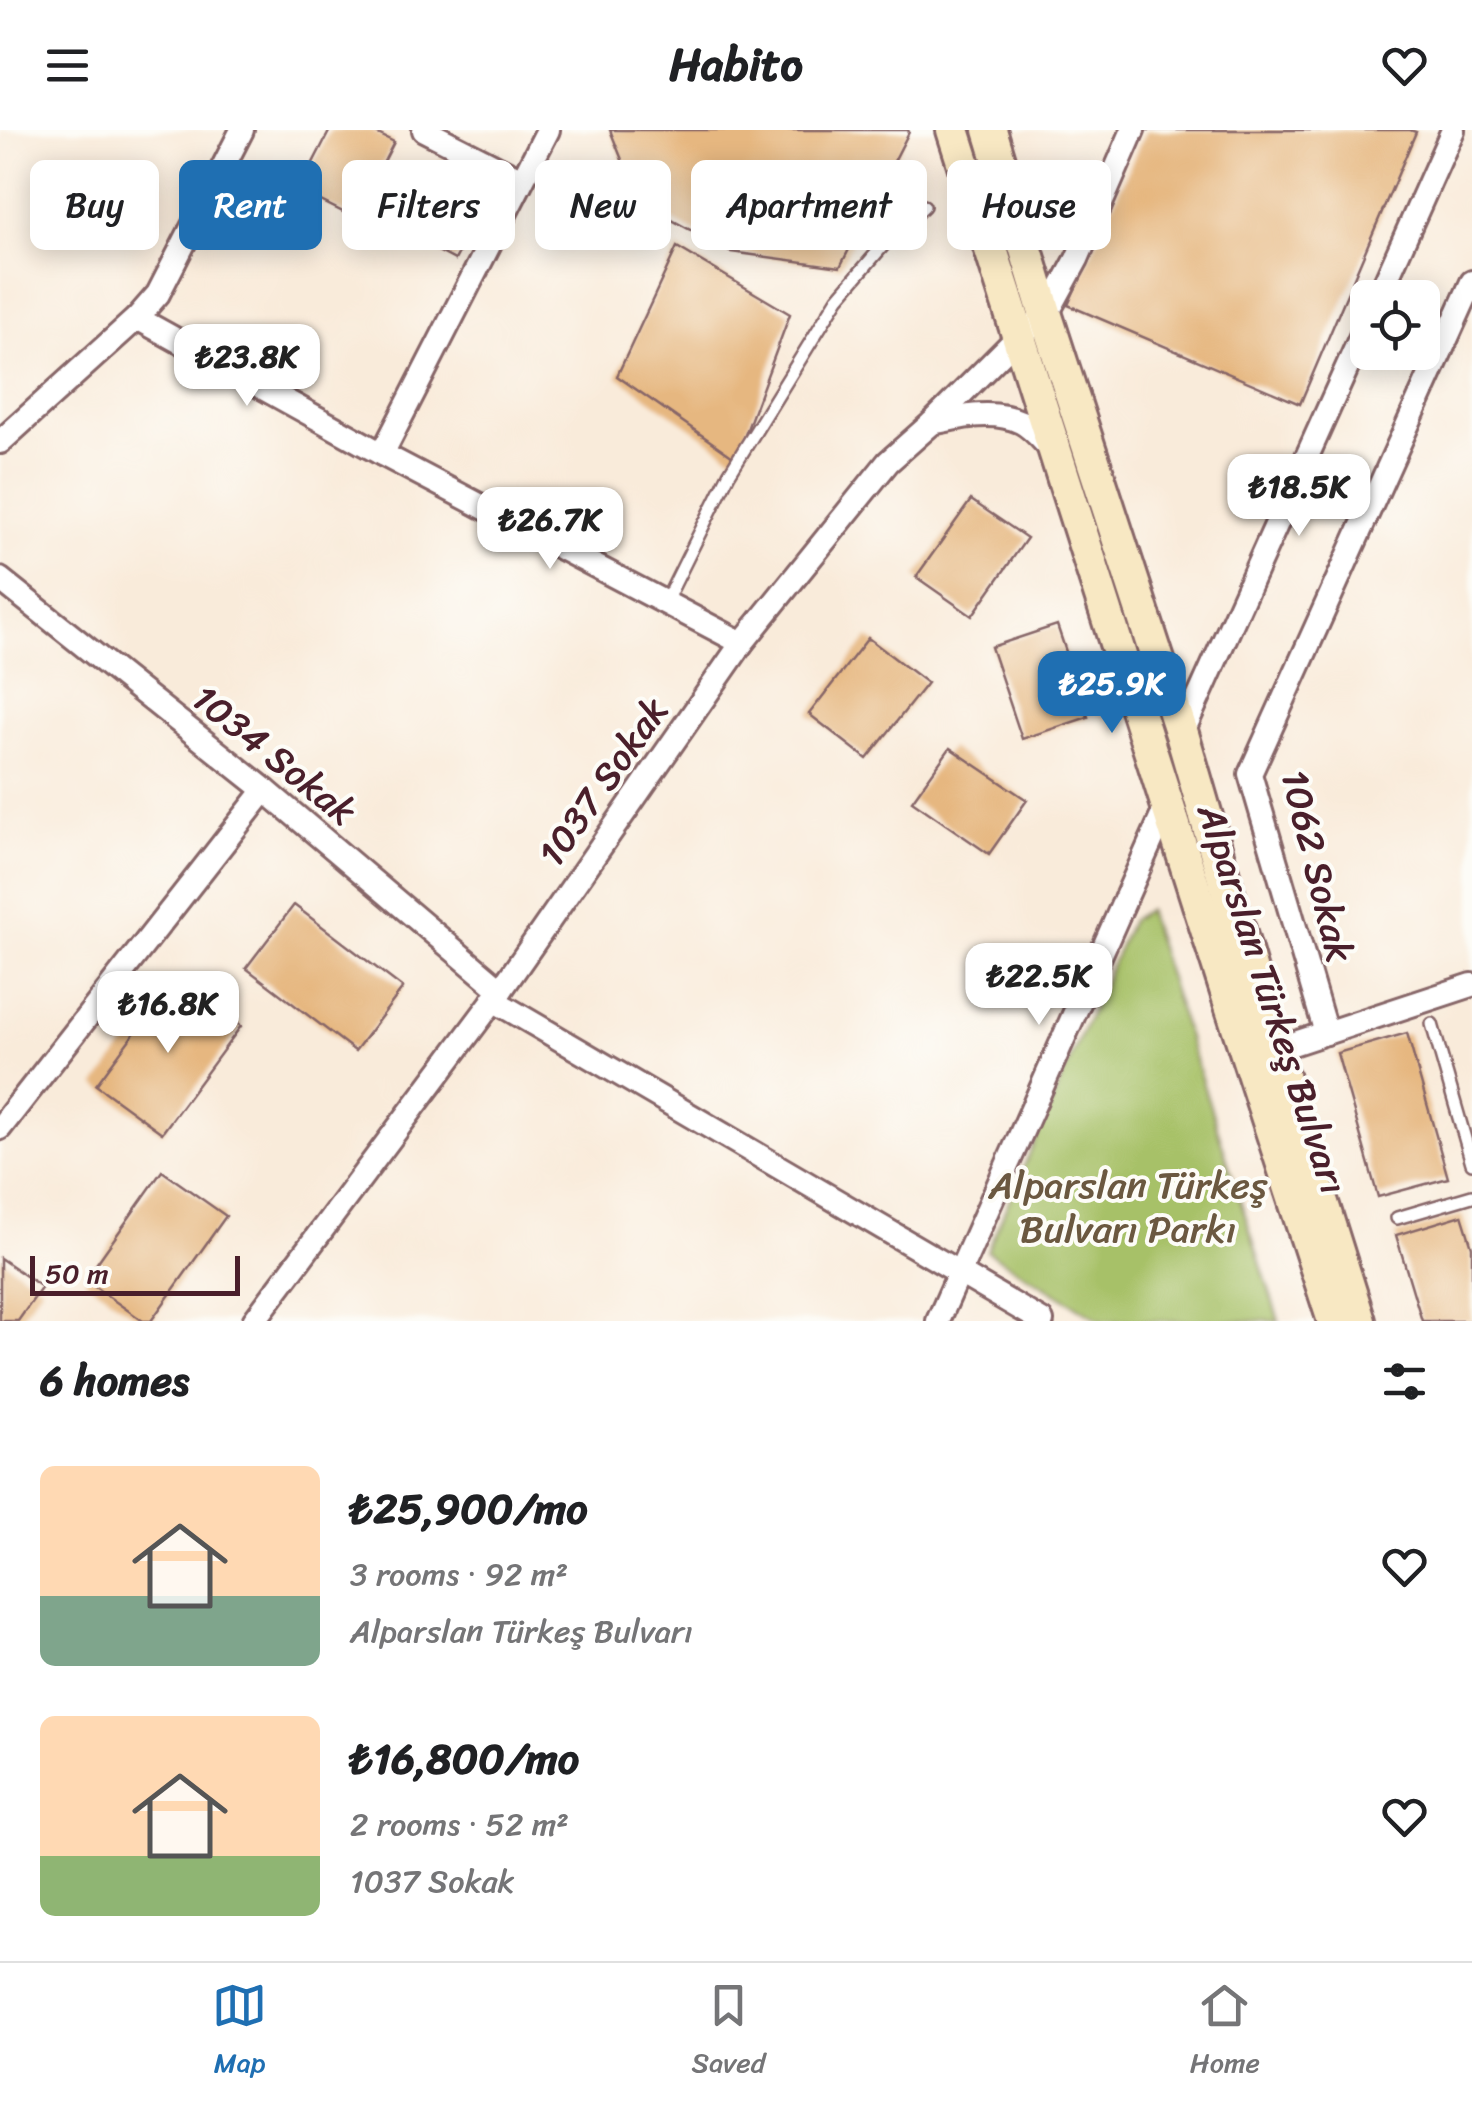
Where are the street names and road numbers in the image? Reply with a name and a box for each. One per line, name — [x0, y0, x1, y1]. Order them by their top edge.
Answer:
street label: 1034 Sokak — [176, 667, 372, 843]
street label: 1037 Sokak — [520, 683, 686, 881]
street label: 1062 Sokak — [1261, 763, 1373, 969]
street label: Alparslan Türkeş Bulvarı — [1177, 794, 1367, 1203]

